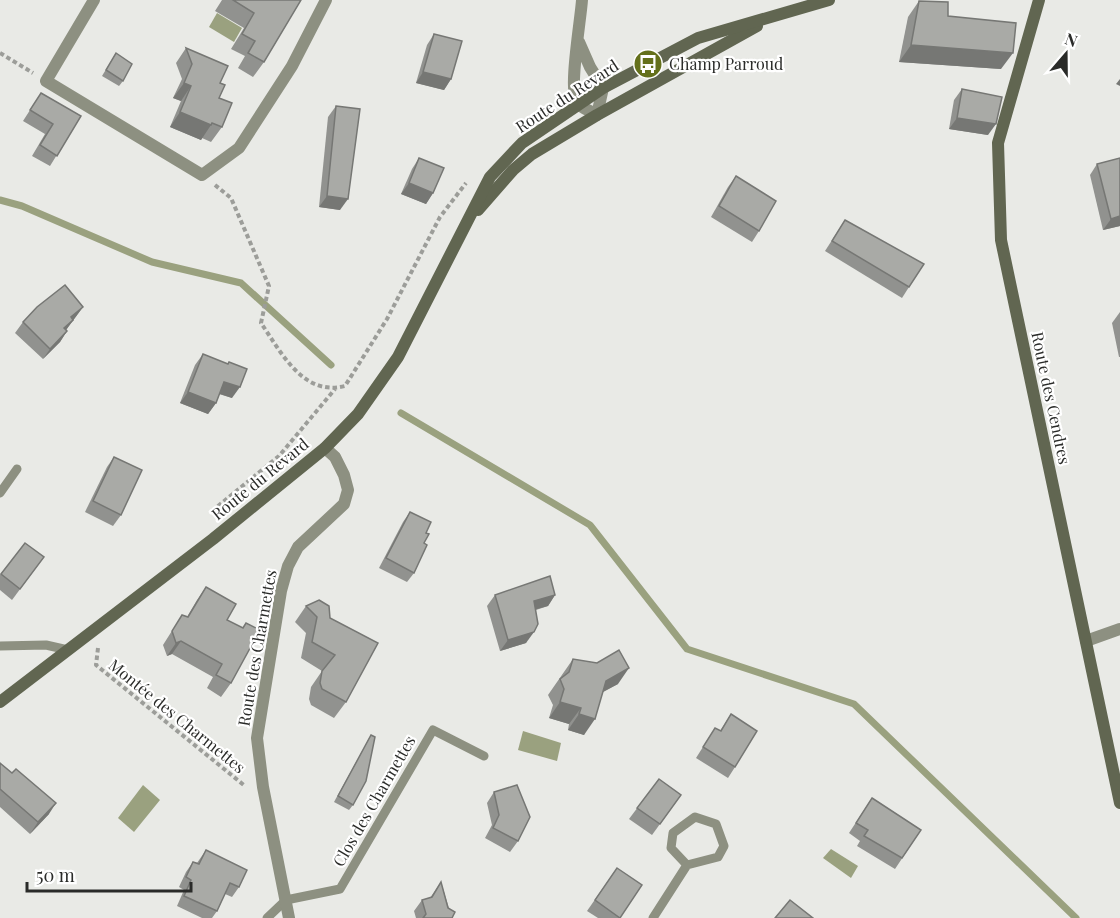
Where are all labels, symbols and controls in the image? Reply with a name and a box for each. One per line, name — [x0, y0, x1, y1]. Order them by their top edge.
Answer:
north arrow — [1036, 24, 1096, 84]
text: N — [1062, 28, 1081, 51]
bus stop icon: Champ Parroud — [632, 48, 664, 80]
place label: Champ Parroud — [669, 53, 783, 74]
street label: Route du Revard — [511, 54, 622, 137]
street label: Route des Cendres — [1027, 330, 1076, 466]
street label: Route du Revard — [207, 433, 313, 524]
street label: Route des Charmettes — [232, 568, 281, 728]
street label: Montée des Charmettes — [105, 654, 250, 777]
street label: Clos des Charmettes — [328, 732, 420, 870]
scale bar — [27, 855, 190, 893]
text: 50 m — [36, 863, 75, 887]

